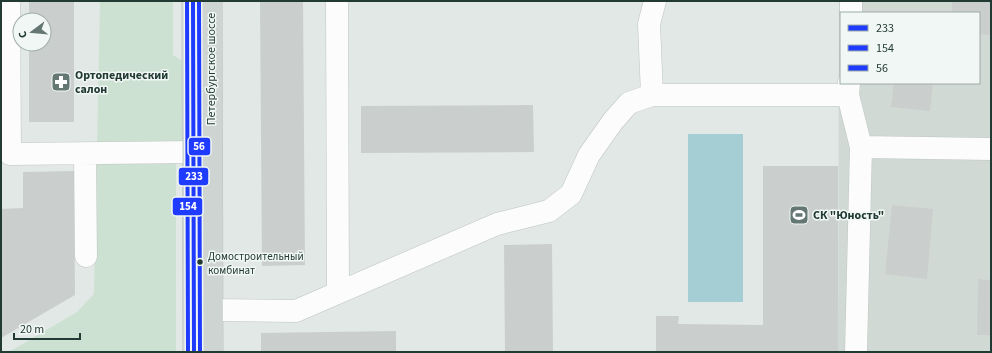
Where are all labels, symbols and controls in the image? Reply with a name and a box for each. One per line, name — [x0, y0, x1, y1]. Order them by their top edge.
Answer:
north arrow — [12, 12, 52, 52]
legend — [840, 12, 980, 84]
street label: Петербургское шоссе — [203, 13, 220, 125]
text: 233 — [876, 20, 894, 37]
text: С — [15, 29, 31, 40]
text: 154 — [876, 40, 894, 57]
text: 56 — [876, 60, 888, 77]
place label: Ортопедический салон — [75, 67, 168, 98]
pharmacy icon: Ортопедический салон — [50, 71, 72, 93]
line badge: 56 — [188, 137, 211, 156]
text: 56 — [193, 139, 205, 154]
line badge: 233 — [178, 167, 209, 186]
text: 233 — [185, 169, 203, 184]
line badge: 154 — [172, 197, 203, 216]
text: 154 — [179, 199, 197, 214]
sports icon: СК "Юность" — [788, 204, 810, 226]
place label: СК "Юность" — [813, 207, 884, 224]
place label: Домостроительный комбинат — [208, 249, 304, 278]
marker: Домостроительный комбинат — [195, 257, 205, 267]
scale bar — [14, 315, 80, 341]
text: 20 m — [20, 321, 44, 338]

